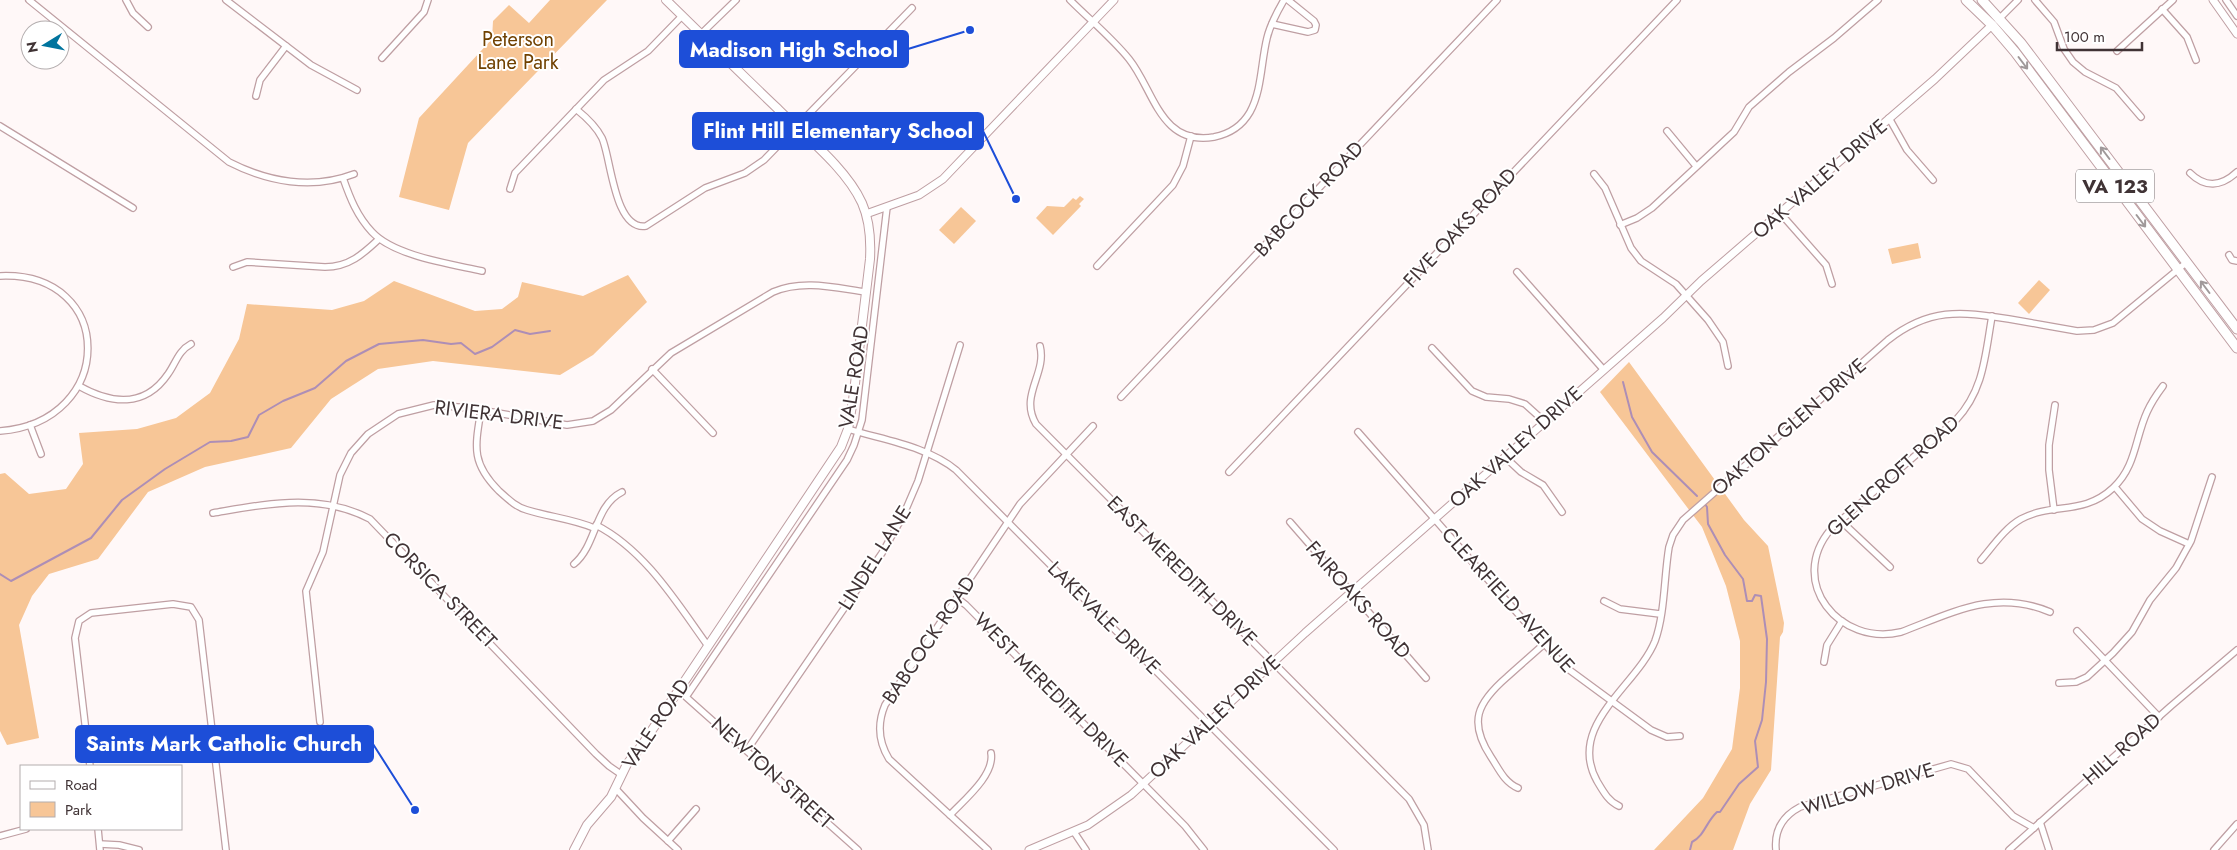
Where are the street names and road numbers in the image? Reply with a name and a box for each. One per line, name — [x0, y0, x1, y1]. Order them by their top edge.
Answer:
street label: OAK VALLEY DRIVE — [1746, 112, 1894, 246]
street label: BABCOCK ROAD — [1248, 135, 1370, 263]
street label: FIVE OAKS ROAD — [1397, 161, 1523, 295]
road number: VA 123 — [2076, 170, 2154, 202]
street label: VALE ROAD — [832, 324, 876, 430]
street label: OAKTON GLEN DRIVE — [1705, 351, 1873, 503]
street label: OAK VALLEY DRIVE — [1443, 379, 1589, 515]
street label: RIVIERA DRIVE — [433, 393, 565, 437]
street label: GLENCROFT ROAD — [1820, 408, 1966, 544]
street label: EAST MEREDITH DRIVE — [1100, 489, 1264, 653]
street label: LINDEL LANE — [831, 500, 919, 616]
street label: CLEARFIELD AVENUE — [1435, 521, 1581, 679]
street label: CORSICA STREET — [377, 525, 504, 655]
street label: FAIROAKS ROAD — [1299, 535, 1417, 665]
street label: LAKEVALE DRIVE — [1041, 555, 1167, 681]
street label: BABCOCK ROAD — [875, 570, 983, 710]
street label: WEST MEREDITH DRIVE — [967, 606, 1135, 774]
street label: OAK VALLEY DRIVE — [1143, 648, 1287, 786]
street label: VALE ROAD — [615, 673, 697, 775]
street label: HILL ROAD — [2076, 706, 2168, 792]
street label: NEWTON STREET — [705, 710, 840, 836]
street label: WILLOW DRIVE — [1798, 755, 1938, 823]

